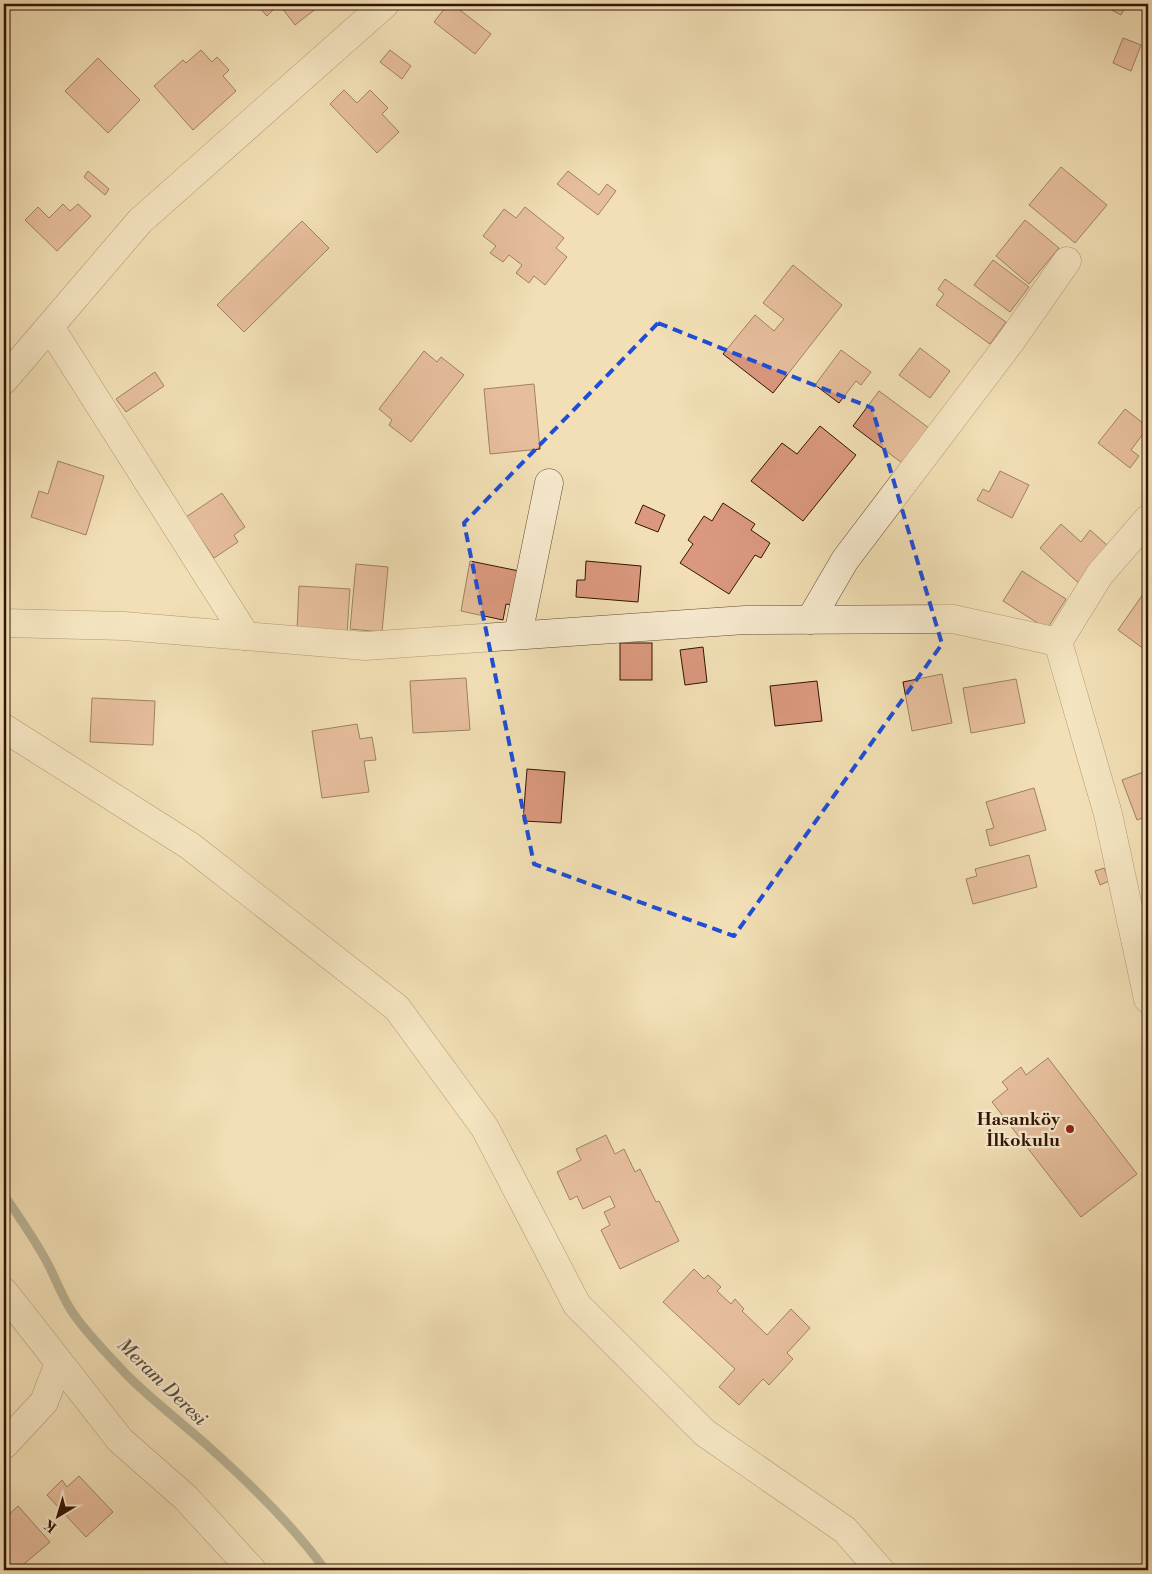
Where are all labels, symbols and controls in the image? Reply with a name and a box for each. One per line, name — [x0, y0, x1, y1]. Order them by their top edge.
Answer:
place label: Hasanköy İlkokulu — [977, 1108, 1061, 1152]
marker: Hasanköy İlkokulu — [1064, 1123, 1076, 1135]
water label: Meram Deresi — [112, 1333, 212, 1431]
north arrow — [32, 1492, 82, 1542]
text: K — [40, 1514, 61, 1536]

